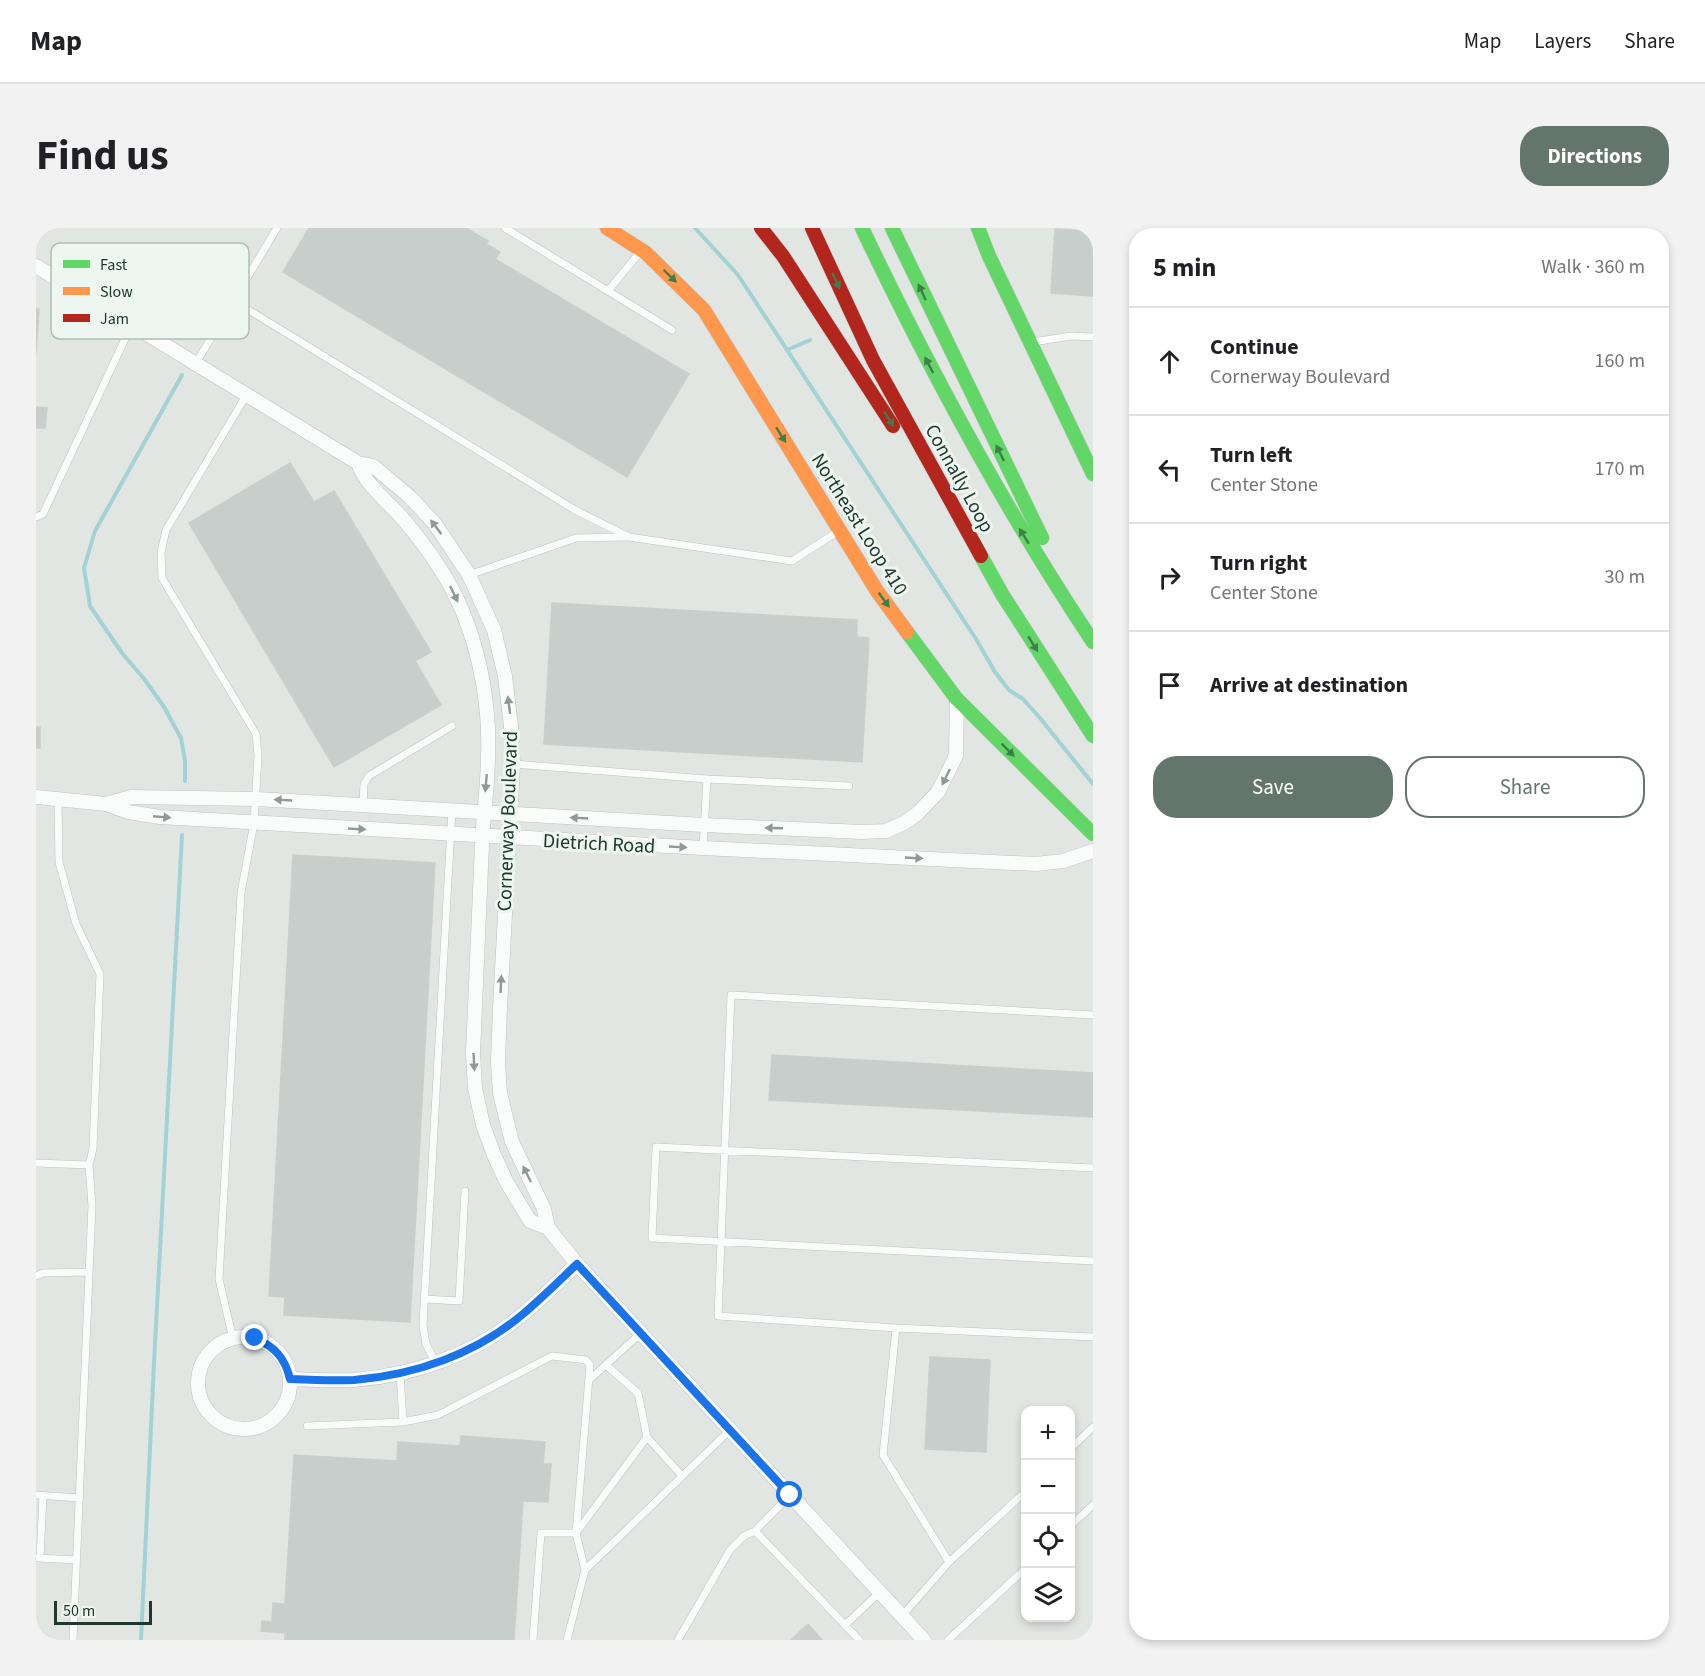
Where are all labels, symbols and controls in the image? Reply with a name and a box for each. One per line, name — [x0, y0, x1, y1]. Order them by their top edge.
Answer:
text: Map — [30, 21, 82, 61]
text: Map — [1464, 26, 1501, 56]
text: Layers — [1534, 26, 1591, 56]
text: Share — [1624, 26, 1675, 56]
text: Find us — [36, 126, 169, 186]
button: Directions — [1520, 126, 1669, 186]
legend — [51, 243, 249, 339]
text: 5 min — [1153, 249, 1216, 286]
text: Walk · 360 m — [1541, 253, 1645, 281]
text: Fast — [100, 254, 128, 276]
one-way arrow — [662, 269, 677, 283]
one-way arrow — [832, 273, 841, 290]
text: Slow — [100, 281, 133, 303]
one-way arrow — [917, 283, 926, 300]
text: Jam — [100, 308, 129, 330]
text: Continue — [1210, 331, 1299, 363]
icon: ahead — [1153, 345, 1186, 378]
text: 160 m — [1595, 347, 1645, 375]
one-way arrow — [925, 357, 934, 374]
text: Cornerway Boulevard — [1210, 363, 1390, 391]
one-way arrow — [883, 411, 894, 427]
street label: Connally Loop — [918, 419, 1000, 538]
one-way arrow — [775, 427, 786, 443]
text: Turn left — [1210, 439, 1292, 471]
one-way arrow — [996, 444, 1005, 461]
street label: Northeast Loop 410 — [804, 448, 914, 601]
icon: left — [1153, 453, 1186, 486]
text: 170 m — [1595, 455, 1645, 483]
text: Center Stone — [1210, 471, 1318, 499]
one-way arrow — [430, 519, 443, 535]
one-way arrow — [1018, 528, 1029, 544]
text: Turn right — [1210, 547, 1307, 579]
icon: right — [1153, 561, 1186, 594]
text: 30 m — [1605, 563, 1645, 591]
text: Center Stone — [1210, 579, 1318, 607]
one-way arrow — [449, 585, 458, 602]
one-way arrow — [878, 592, 890, 608]
one-way arrow — [1027, 636, 1038, 652]
icon: arrive — [1153, 669, 1186, 702]
text: Arrive at destination — [1210, 669, 1408, 701]
one-way arrow — [504, 695, 514, 714]
street label: Cornerway Boulevard — [491, 730, 525, 912]
one-way arrow — [1000, 743, 1014, 757]
button: Save — [1153, 756, 1393, 818]
button: Share — [1405, 756, 1645, 818]
one-way arrow — [941, 768, 950, 785]
one-way arrow — [481, 774, 491, 793]
one-way arrow — [273, 796, 292, 805]
one-way arrow — [153, 812, 172, 822]
one-way arrow — [570, 813, 589, 822]
one-way arrow — [764, 823, 783, 833]
one-way arrow — [348, 824, 367, 834]
street label: Dietrich Road — [542, 827, 656, 861]
one-way arrow — [668, 842, 687, 851]
one-way arrow — [905, 853, 924, 862]
one-way arrow — [496, 974, 505, 993]
one-way arrow — [469, 1052, 478, 1071]
one-way arrow — [522, 1165, 531, 1182]
route end — [241, 1324, 267, 1350]
map controls — [1021, 1406, 1075, 1622]
button: + — [1021, 1406, 1075, 1460]
button: − — [1021, 1460, 1075, 1514]
route start — [776, 1481, 802, 1507]
button: locate — [1021, 1514, 1075, 1568]
button: layers — [1021, 1568, 1075, 1622]
scale bar — [54, 1598, 152, 1626]
text: 50 m — [63, 1600, 95, 1622]

